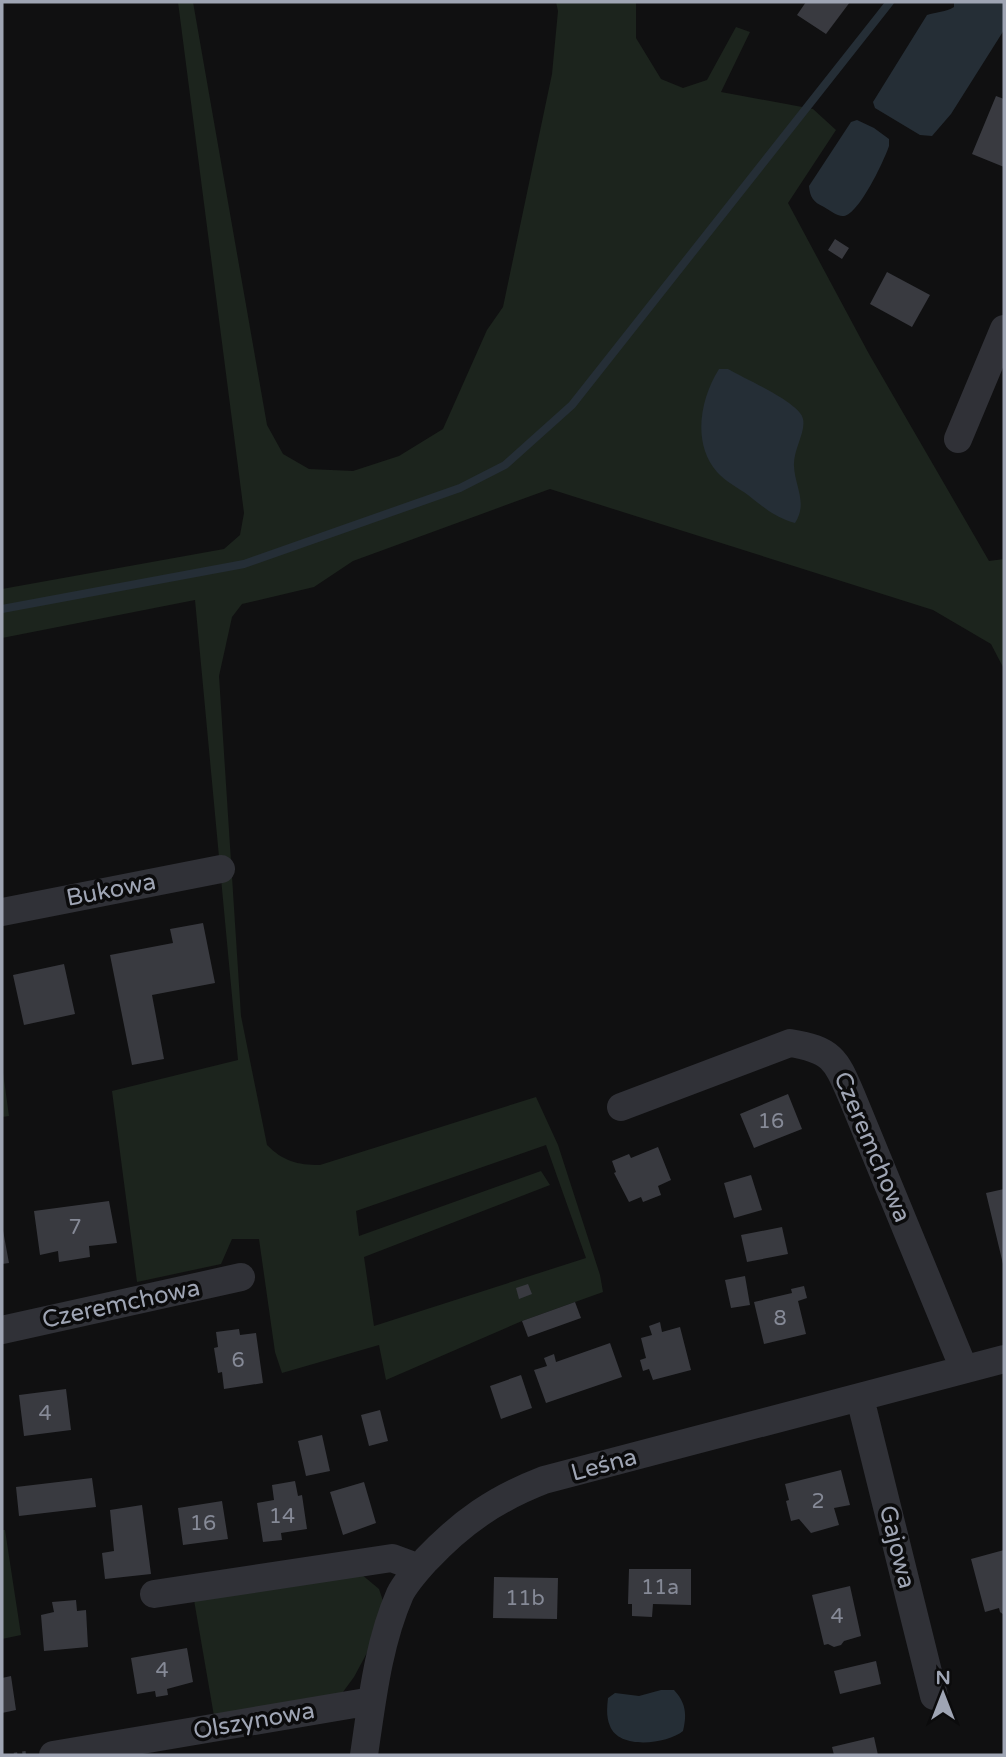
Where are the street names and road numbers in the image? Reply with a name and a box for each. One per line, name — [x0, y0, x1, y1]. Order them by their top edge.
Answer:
street label: Bukowa — [64, 867, 158, 913]
street label: Czeremchowa — [827, 1067, 917, 1227]
street label: Czeremchowa — [39, 1273, 203, 1335]
street label: Leśna — [568, 1442, 640, 1488]
street label: Gajowa — [873, 1502, 921, 1592]
street label: Olszynowa — [191, 1696, 317, 1746]

